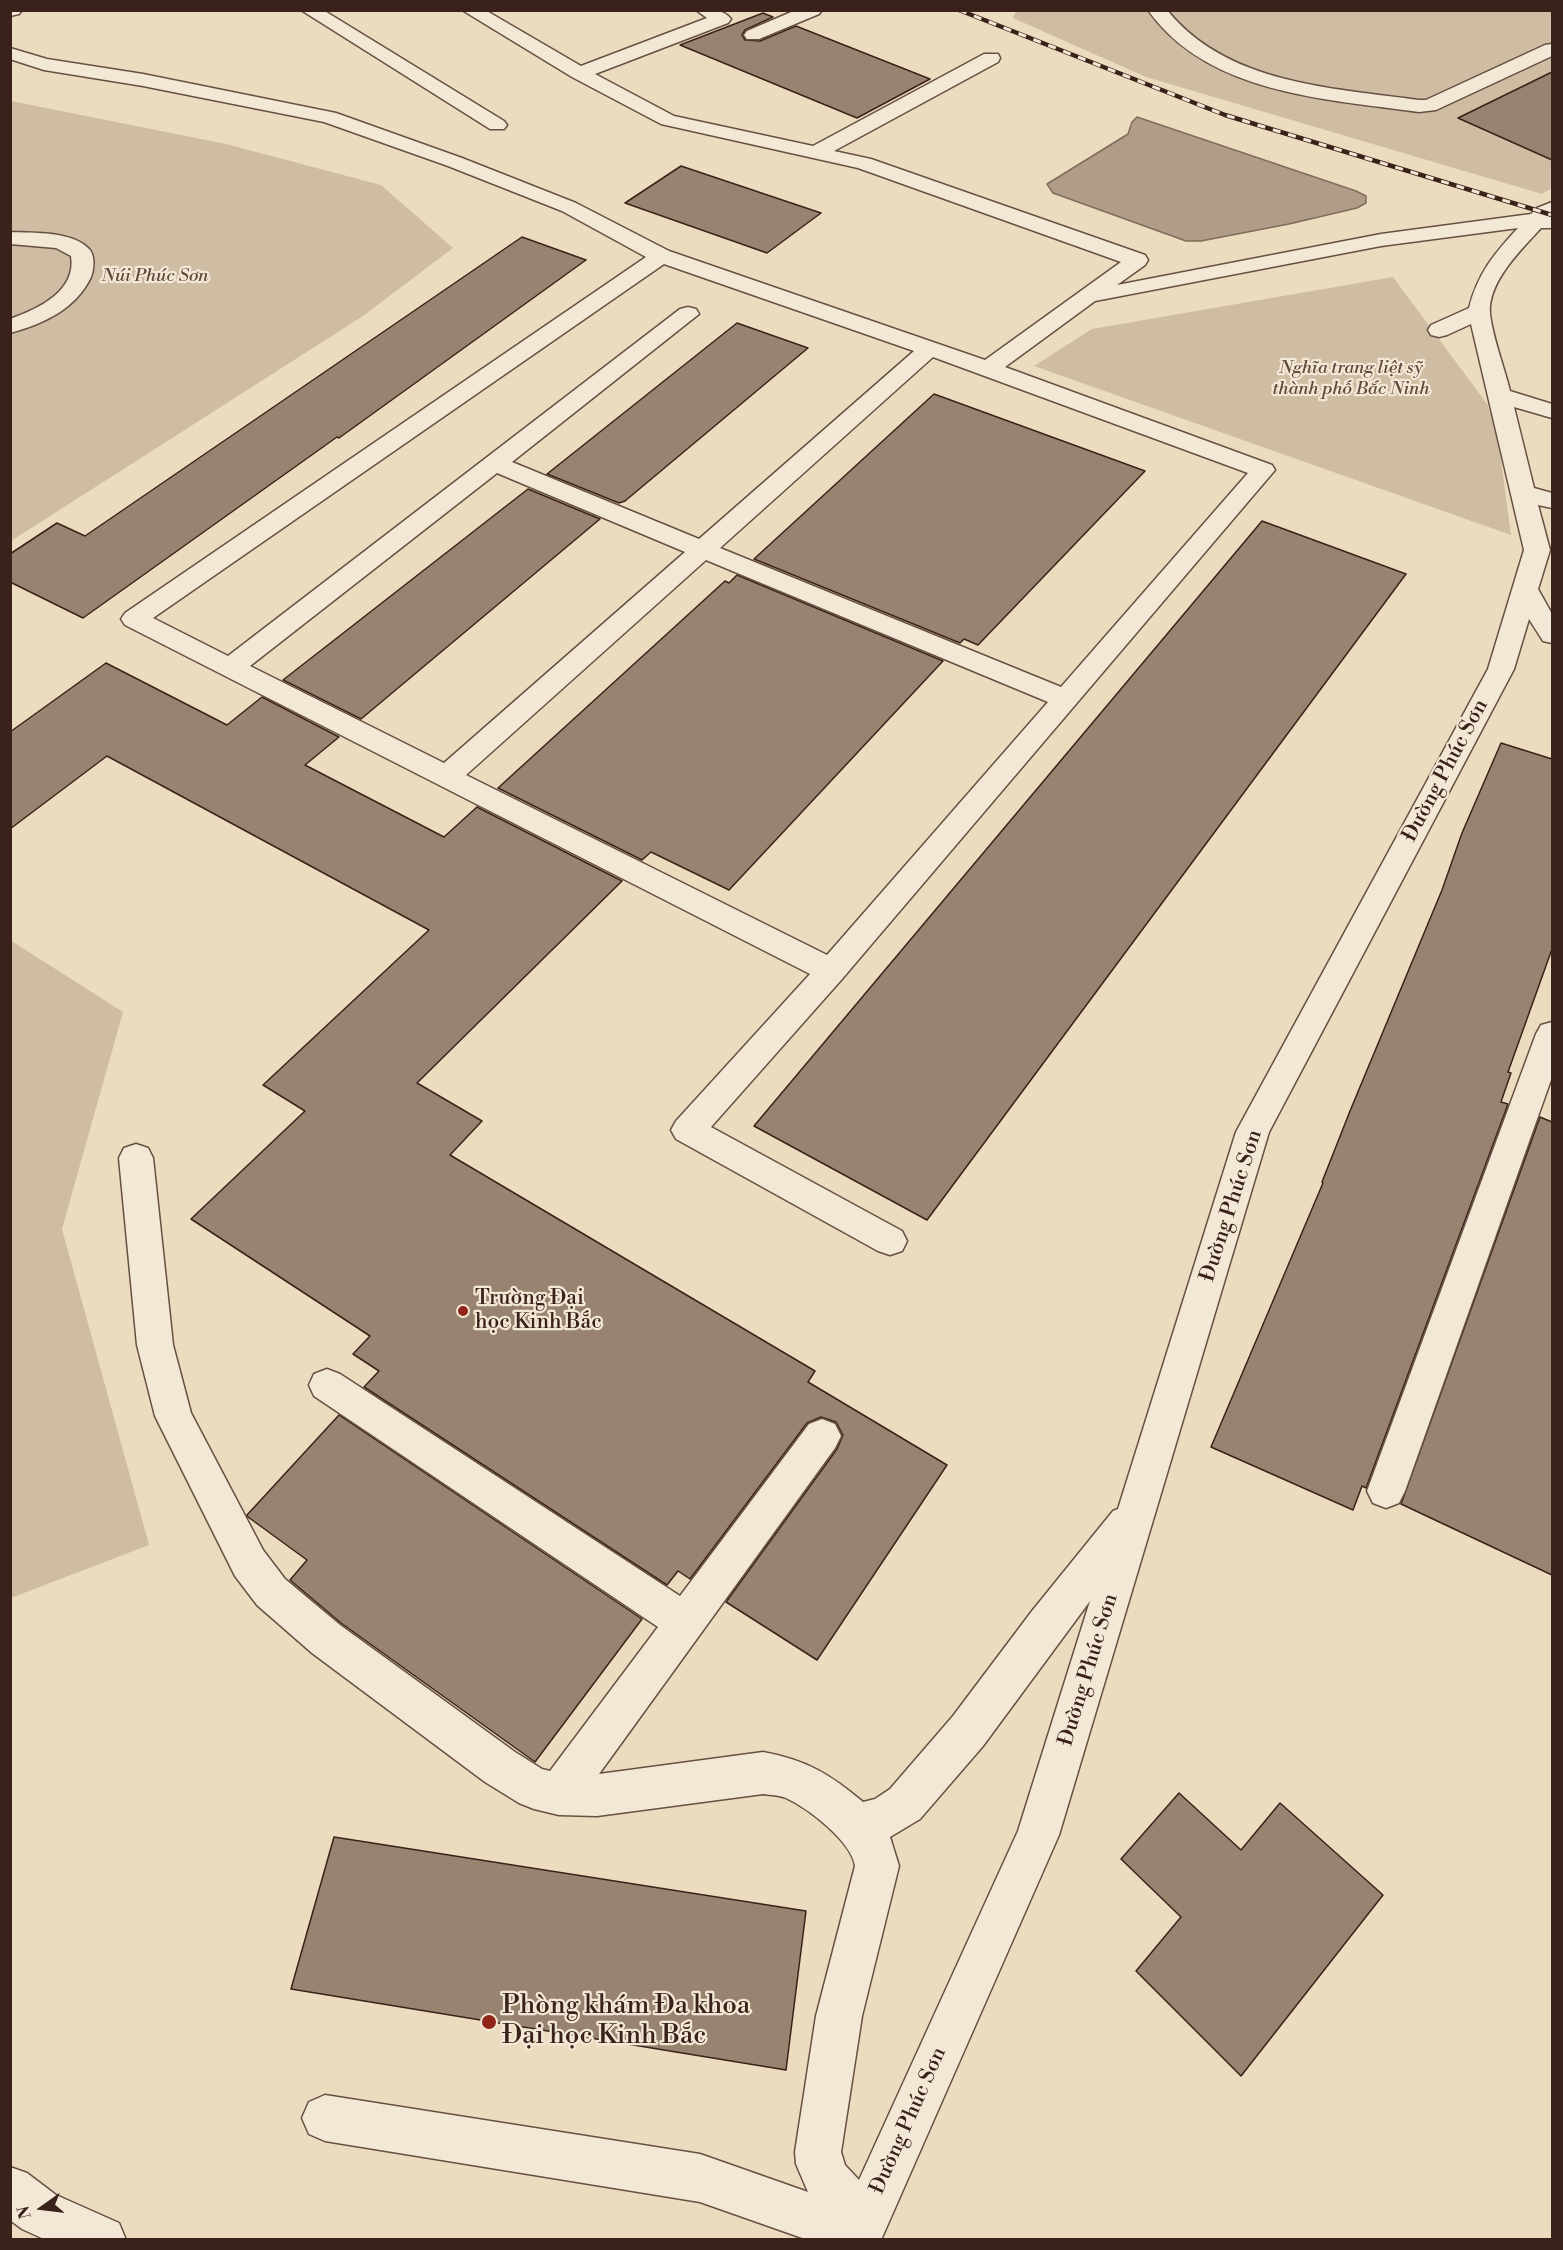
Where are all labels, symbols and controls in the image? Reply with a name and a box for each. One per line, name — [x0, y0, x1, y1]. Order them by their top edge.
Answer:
park label: Núi Phúc Sơn — [102, 266, 208, 288]
park label: Nghĩa trang liệt sỹ thành phố Bắc Ninh — [1273, 358, 1429, 400]
street label: Đường Phúc Sơn — [1398, 695, 1494, 847]
street label: Đường Phúc Sơn — [1196, 1127, 1268, 1285]
place label: Trường Đại học Kinh Bắc — [475, 1286, 602, 1336]
marker: Trường Đại học Kinh Bắc — [456, 1304, 470, 1318]
street label: Đường Phúc Sơn — [1054, 1591, 1124, 1749]
place label: Phòng khám Đa khoa Đại học Kinh Bắc — [502, 1991, 750, 2052]
marker: Phòng khám Đa khoa Đại học Kinh Bắc — [480, 2013, 498, 2031]
street label: Đường Phúc Sơn — [865, 2044, 953, 2198]
north arrow — [12, 2178, 72, 2238]
text: N — [13, 2204, 36, 2221]

